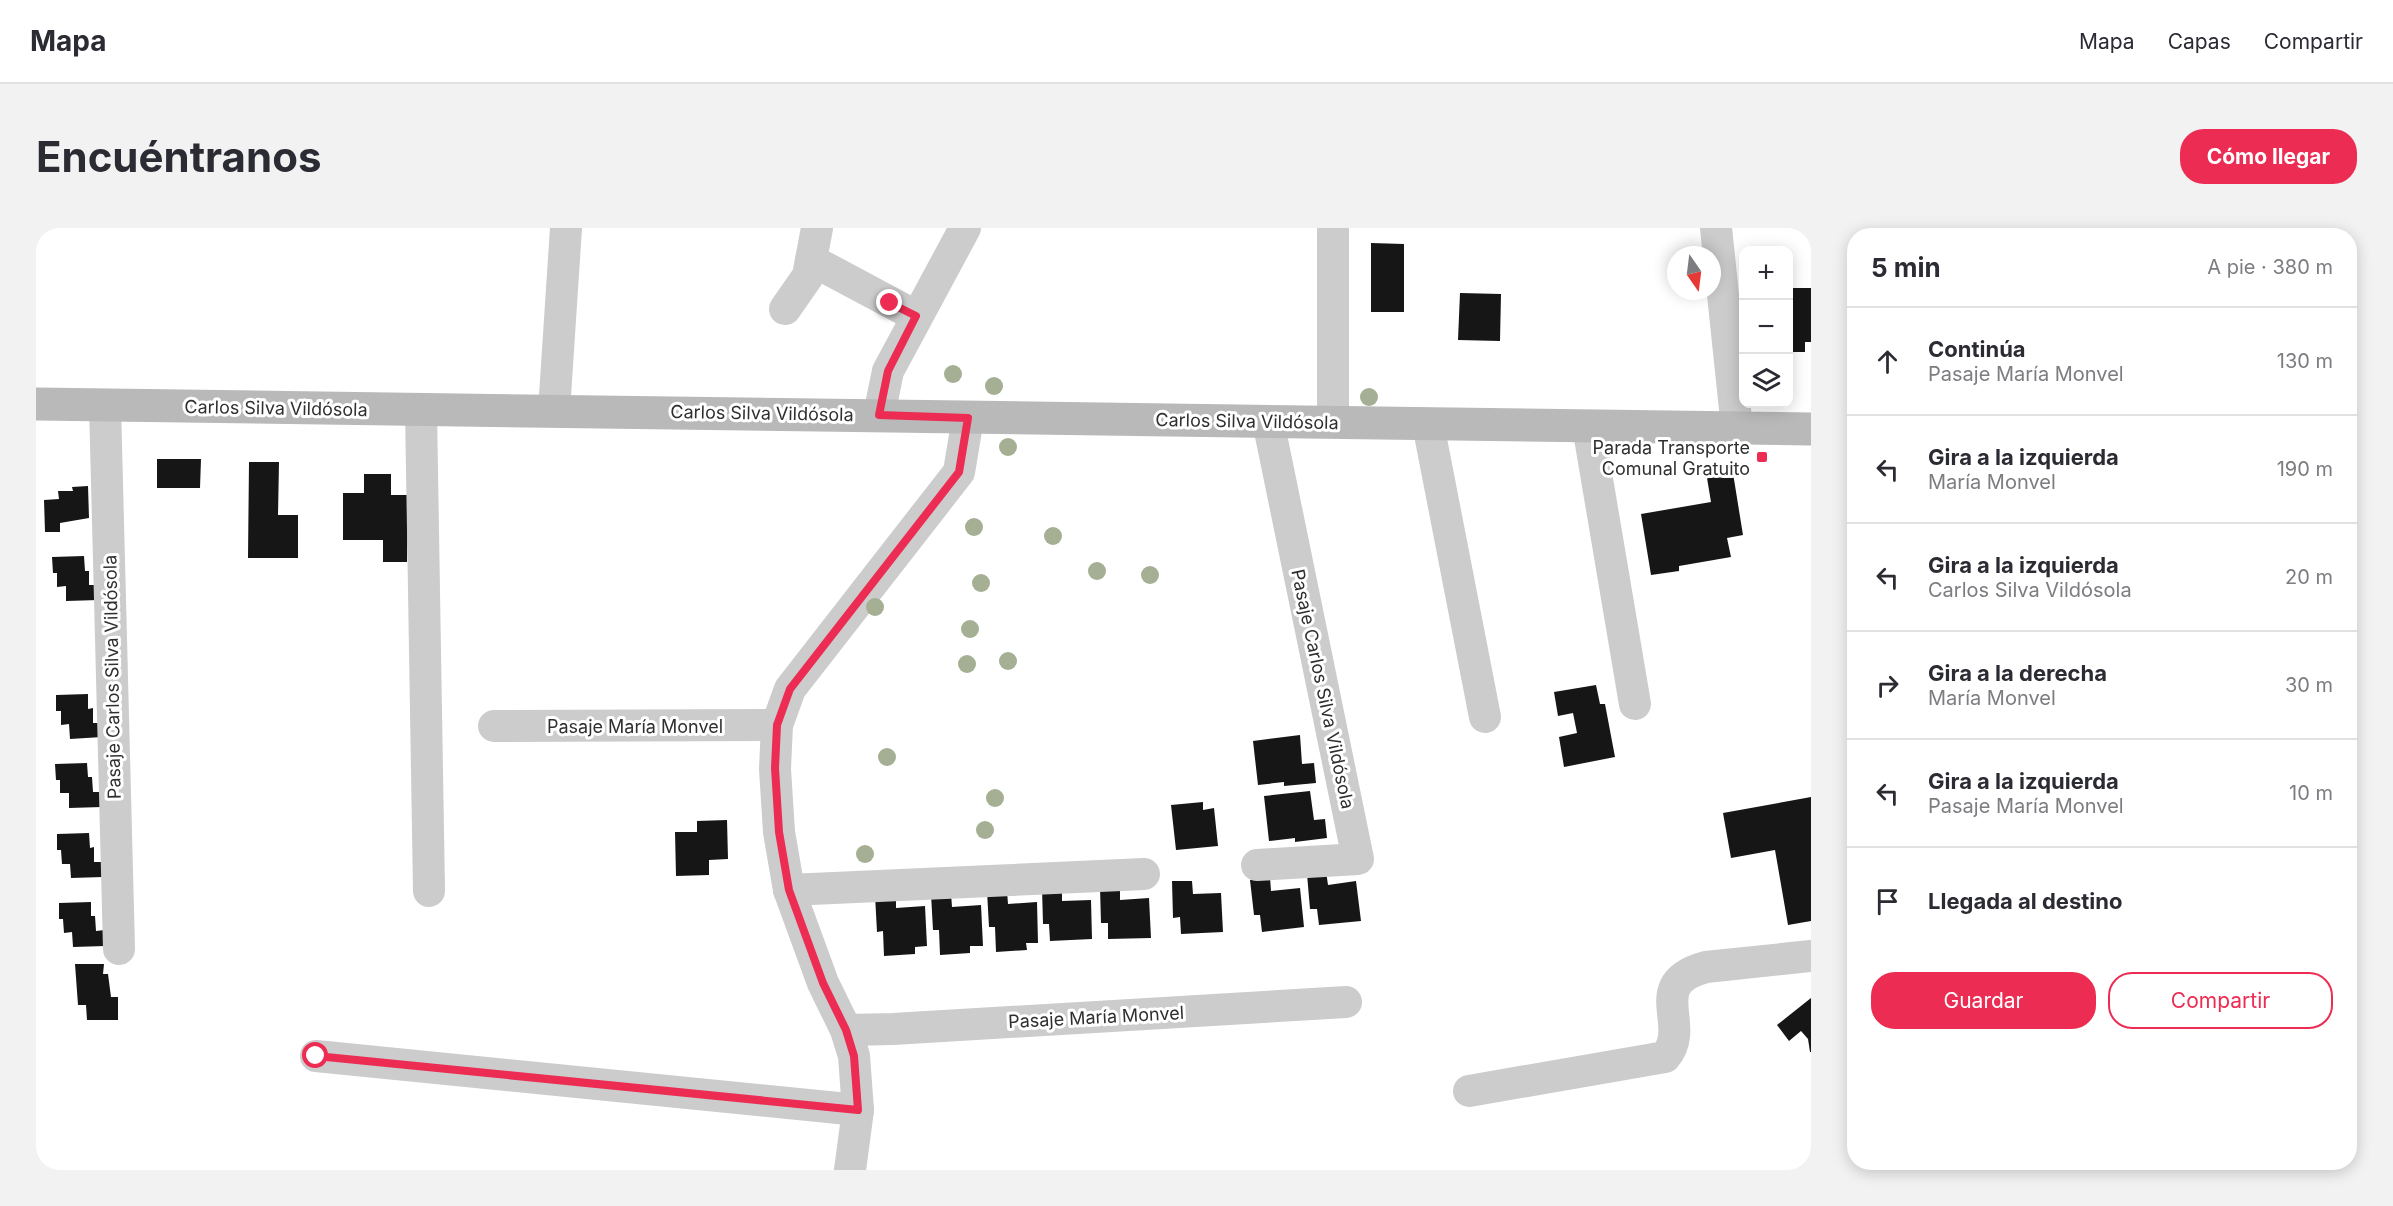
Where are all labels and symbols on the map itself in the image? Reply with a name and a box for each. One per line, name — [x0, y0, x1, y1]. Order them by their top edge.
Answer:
north arrow — [1667, 246, 1721, 300]
route end — [876, 289, 902, 315]
street label: Carlos Silva Vildósola — [184, 396, 368, 420]
street label: Carlos Silva Vildósola — [670, 401, 854, 425]
street label: Carlos Silva Vildósola — [1155, 409, 1339, 433]
place label: Parada Transporte Comunal Gratuito — [1593, 437, 1750, 479]
marker: Parada Transporte Comunal Gratuito — [1755, 450, 1769, 464]
street label: Pasaje Carlos Silva Vildósola — [99, 555, 125, 799]
street label: Pasaje Carlos Silva Vildósola — [1287, 567, 1359, 811]
street label: Pasaje María Monvel — [547, 716, 723, 737]
street label: Pasaje María Monvel — [1008, 1002, 1184, 1032]
route start — [302, 1042, 328, 1068]

